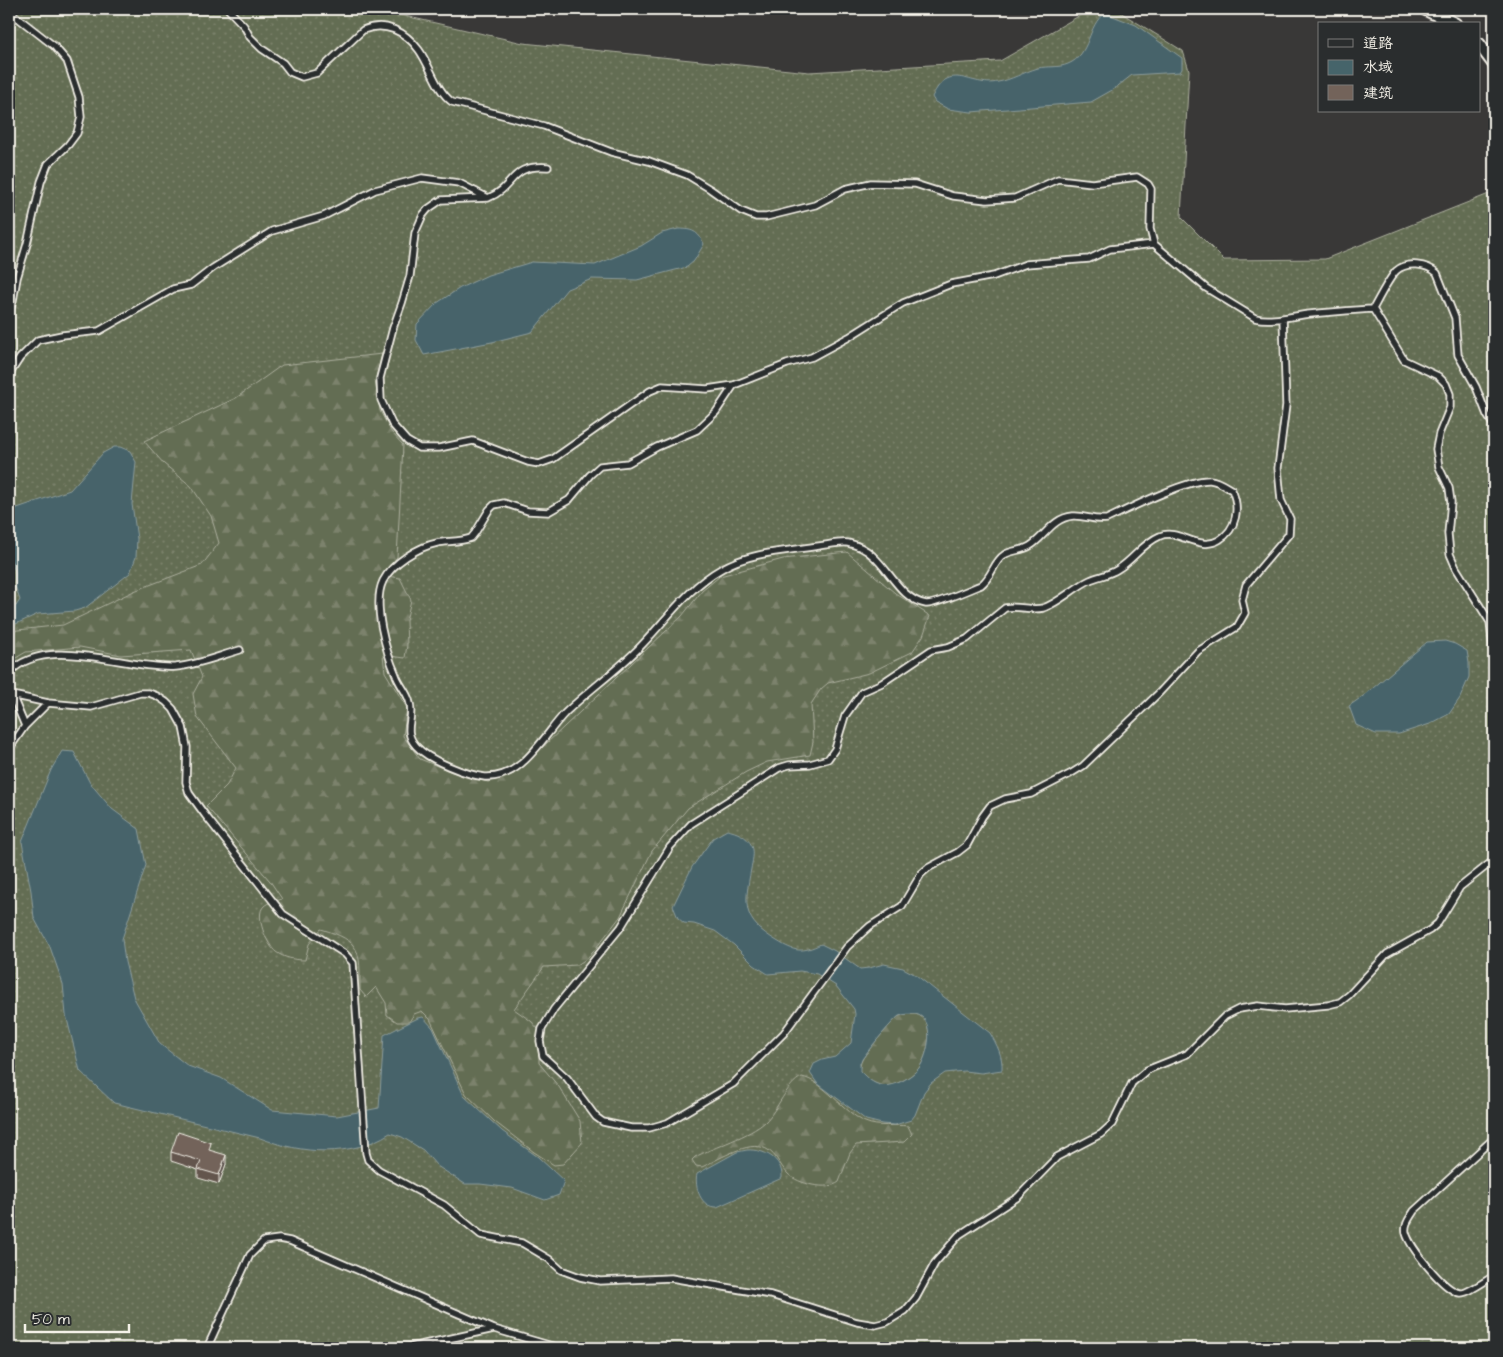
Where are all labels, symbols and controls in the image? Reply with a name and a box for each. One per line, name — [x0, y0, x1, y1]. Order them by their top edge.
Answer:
legend — [1318, 22, 1480, 112]
text: 道路 — [1363, 33, 1393, 54]
text: 水域 — [1363, 57, 1393, 78]
text: 建筑 — [1363, 83, 1393, 104]
scale bar — [25, 1302, 129, 1334]
text: 50 m — [32, 1309, 70, 1330]

